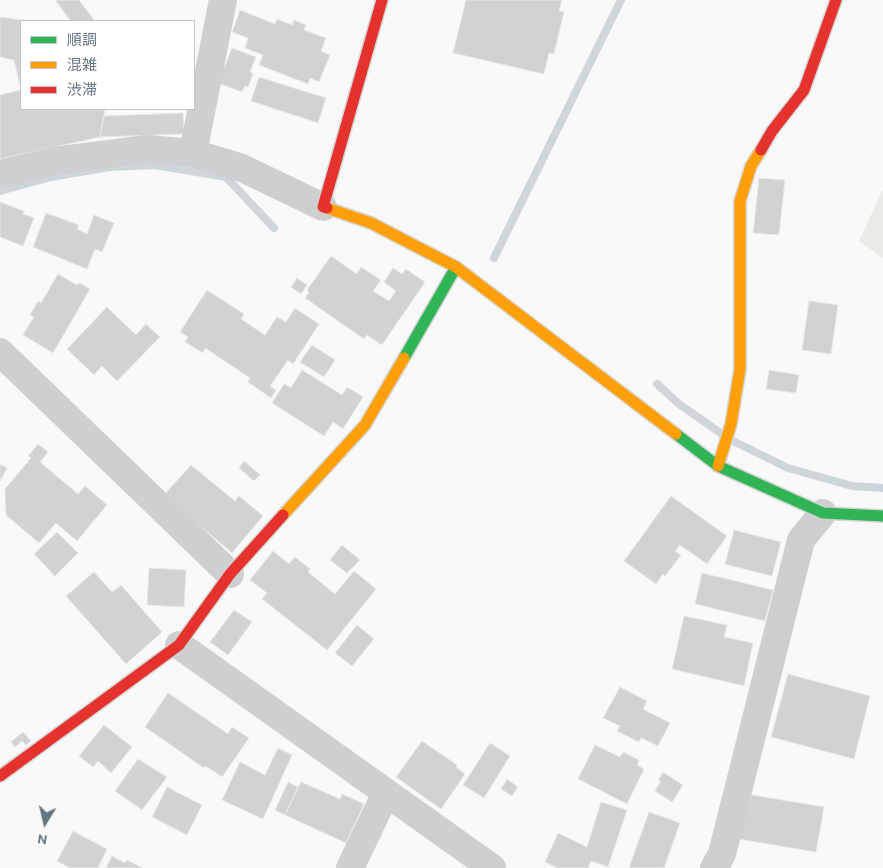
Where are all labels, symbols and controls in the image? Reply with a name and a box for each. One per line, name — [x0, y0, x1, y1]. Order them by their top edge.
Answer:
legend — [20, 20, 195, 110]
text: 順調 — [67, 32, 97, 51]
text: 混雑 — [67, 57, 97, 76]
text: 渋滞 — [67, 82, 97, 101]
north arrow — [20, 798, 70, 848]
text: N — [36, 829, 49, 847]

